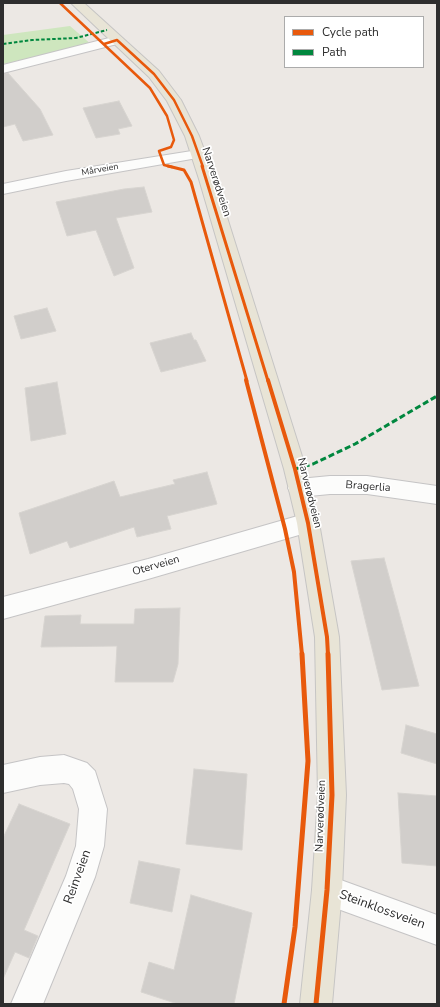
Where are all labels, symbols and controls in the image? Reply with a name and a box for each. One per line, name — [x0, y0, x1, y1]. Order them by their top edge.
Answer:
legend — [284, 16, 424, 68]
text: Cycle path — [322, 24, 379, 40]
text: Path — [322, 44, 347, 60]
street label: Narverødveien — [199, 146, 233, 218]
street label: Mårveien — [81, 161, 119, 179]
street label: Narverødveien — [294, 456, 324, 530]
street label: Bragerlia — [345, 479, 391, 495]
street label: Oterveien — [131, 553, 181, 579]
street label: Narverødveien — [313, 780, 329, 852]
street label: Reinveien — [61, 848, 95, 906]
street label: Steinklossveien — [337, 887, 427, 933]

